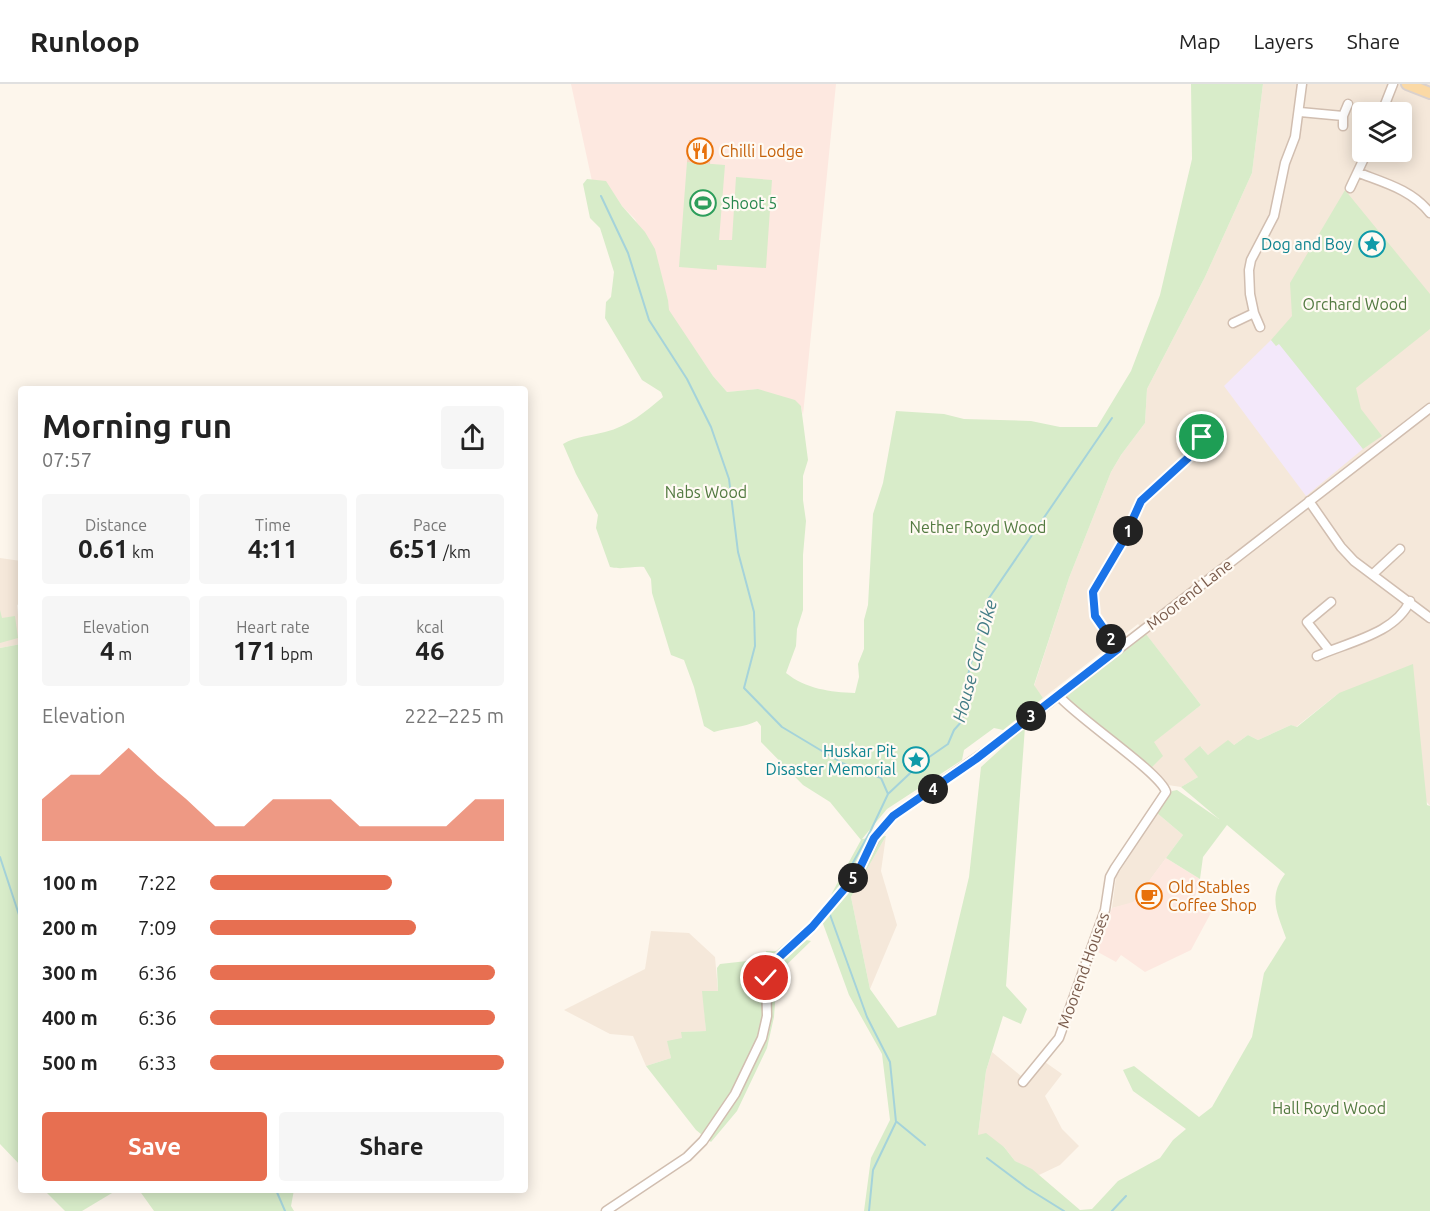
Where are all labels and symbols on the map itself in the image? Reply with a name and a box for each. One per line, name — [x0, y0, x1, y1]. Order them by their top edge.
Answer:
restaurant icon: Chilli Lodge — [685, 136, 715, 166]
place label: Chilli Lodge — [720, 142, 804, 160]
sports icon: Shoot 5 — [688, 188, 718, 218]
place label: Shoot 5 — [722, 194, 777, 212]
place icon: Dog and Boy — [1357, 229, 1387, 259]
place label: Dog and Boy — [1261, 235, 1352, 253]
park label: Orchard Wood — [1303, 295, 1407, 313]
pin — [1176, 411, 1227, 462]
park label: Nabs Wood — [665, 483, 747, 501]
pin: 1 — [1113, 516, 1143, 546]
park label: Nether Royd Wood — [910, 518, 1046, 536]
street label: Moorend Lane — [1142, 555, 1236, 633]
water label: House Carr Dike — [948, 597, 1000, 724]
pin: 2 — [1096, 624, 1126, 654]
pin: 3 — [1016, 701, 1046, 731]
place label: Huskar Pit Disaster Memorial — [766, 742, 897, 778]
place icon: Huskar Pit Disaster Memorial — [901, 745, 931, 775]
pin: 4 — [918, 774, 948, 804]
pin: 5 — [838, 863, 868, 893]
place label: Old Stables Coffee Shop — [1168, 878, 1257, 914]
cafe icon: Old Stables Coffee Shop — [1134, 881, 1164, 911]
street label: Moorend Houses — [1054, 910, 1112, 1030]
pin — [740, 952, 791, 1003]
park label: Hall Royd Wood — [1272, 1099, 1386, 1117]

